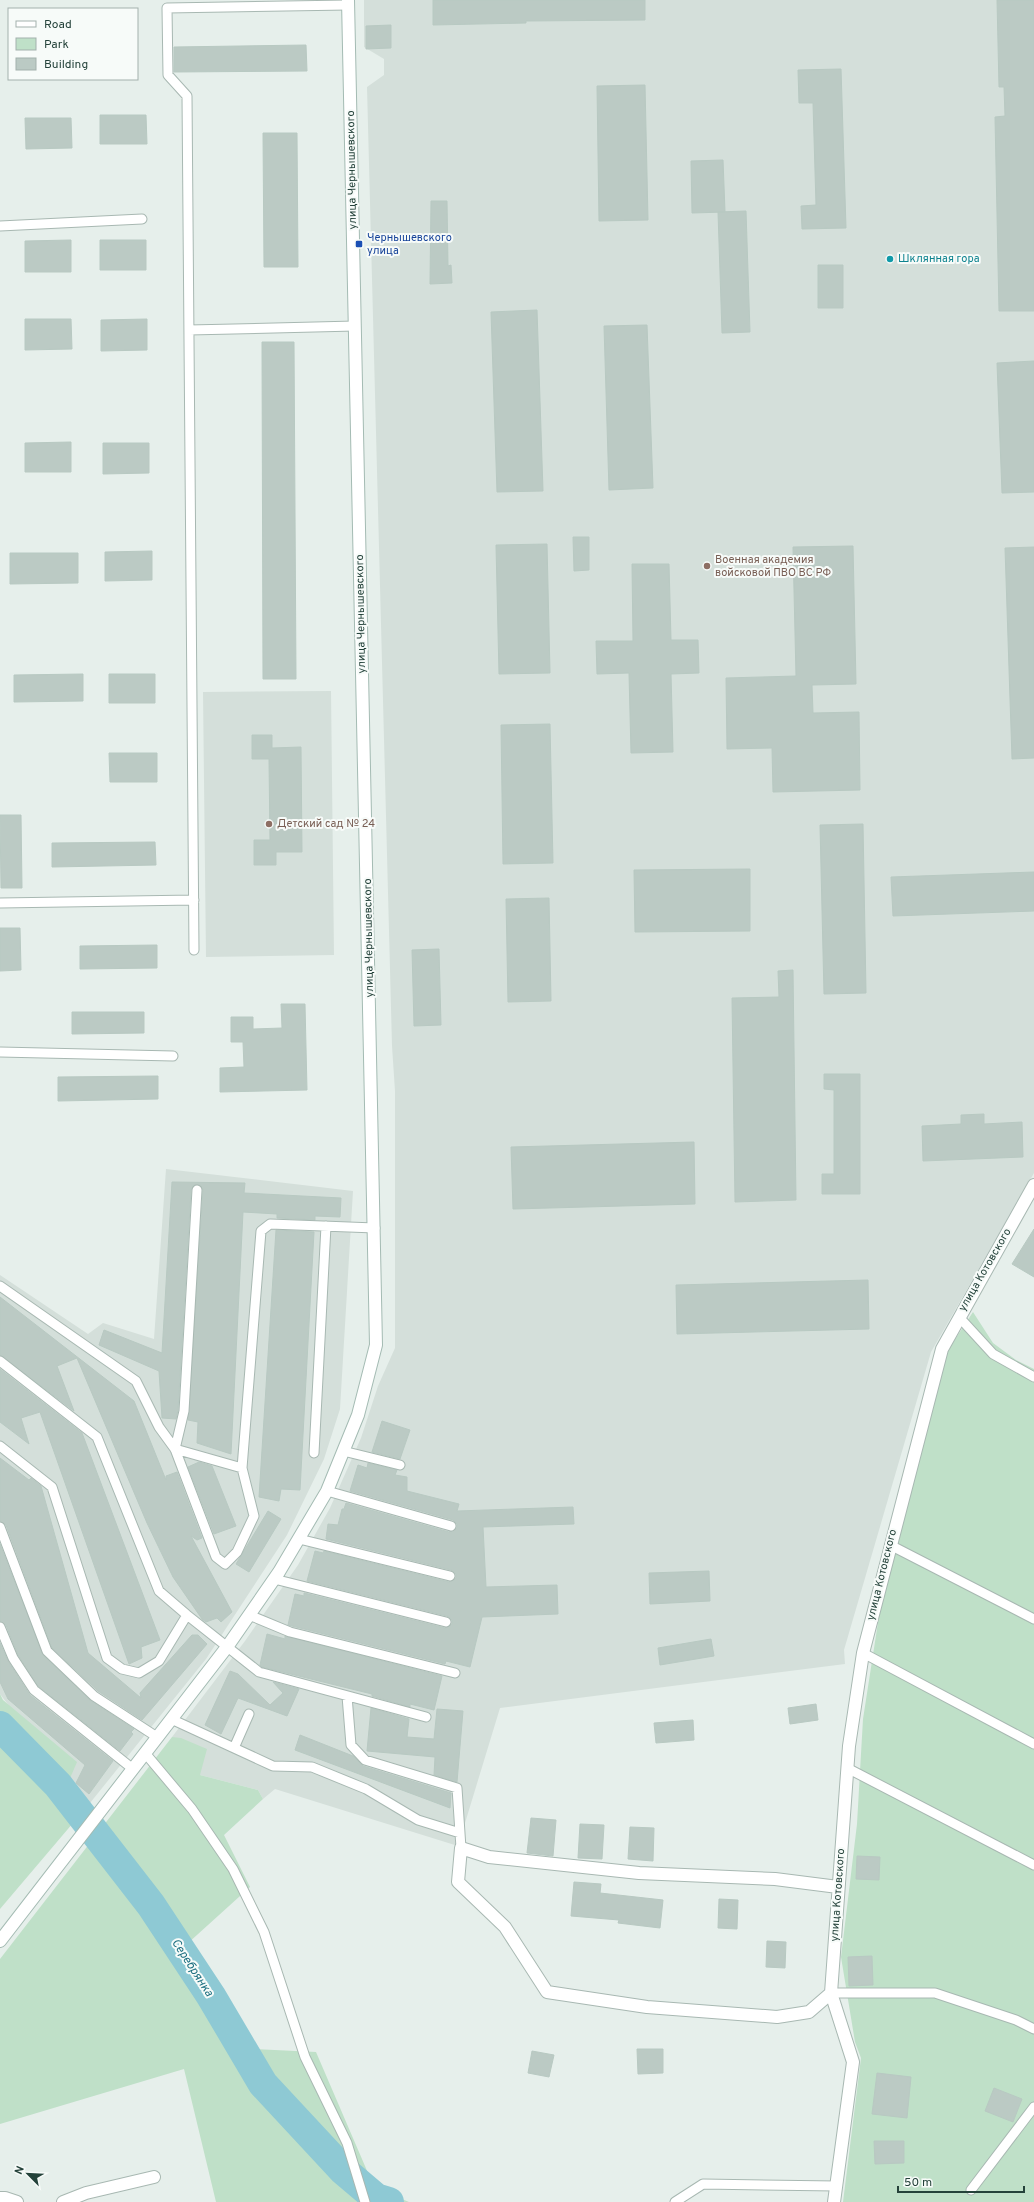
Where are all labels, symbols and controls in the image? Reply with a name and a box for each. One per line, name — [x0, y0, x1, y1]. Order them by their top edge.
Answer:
legend — [8, 8, 138, 80]
text: Road — [44, 17, 72, 33]
text: Park — [44, 37, 69, 53]
text: Building — [44, 57, 88, 73]
street label: улица Чернышевского — [344, 110, 360, 230]
place label: Чернышевского улица — [367, 231, 452, 258]
marker: Чернышевского улица — [354, 239, 364, 249]
place label: Шклянная гора — [898, 252, 980, 266]
marker: Шклянная гора — [885, 254, 895, 264]
place label: Военная академия войсковой ПВО ВС РФ — [715, 553, 831, 580]
street label: улица Чернышевского — [353, 554, 369, 674]
marker: Военная академия войсковой ПВО ВС РФ — [702, 561, 712, 571]
place label: Детский сад № 24 — [277, 817, 375, 831]
marker: Детский сад № 24 — [264, 819, 274, 829]
street label: улица Чернышевского — [361, 878, 377, 998]
street label: улица Котовского — [956, 1226, 1014, 1314]
street label: улица Котовского — [864, 1528, 900, 1622]
street label: улица Котовского — [828, 1848, 848, 1942]
water label: Серебрянка — [167, 1936, 217, 2001]
north arrow — [8, 2154, 48, 2194]
text: N — [12, 2164, 28, 2177]
scale bar — [898, 2168, 1024, 2194]
text: 50 m — [904, 2175, 932, 2191]

